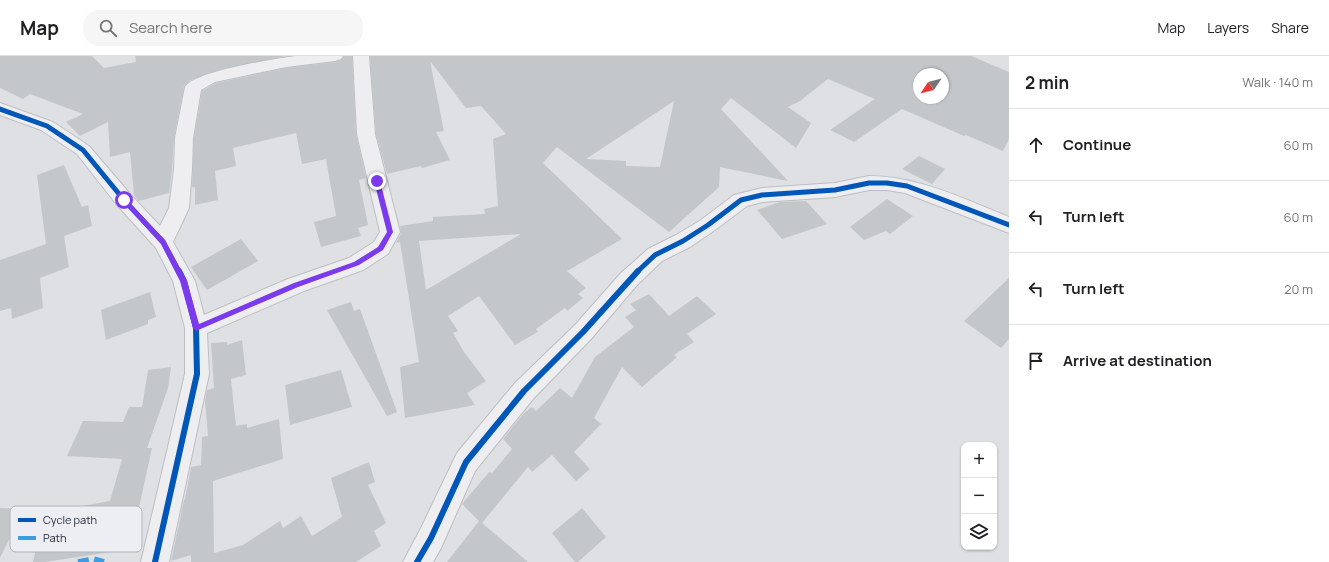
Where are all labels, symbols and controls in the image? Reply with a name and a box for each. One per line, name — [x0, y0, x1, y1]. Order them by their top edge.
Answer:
search box — [83, 10, 363, 46]
text: Map — [20, 15, 59, 41]
icon: search — [97, 17, 119, 39]
text: Search here — [129, 17, 212, 38]
text: Map — [1157, 18, 1185, 37]
text: Layers — [1207, 18, 1249, 37]
text: Share — [1271, 18, 1309, 37]
north arrow — [913, 68, 949, 104]
text: 2 min — [1025, 71, 1069, 94]
text: Walk · 140 m — [1242, 73, 1313, 91]
icon: ahead — [1025, 134, 1047, 156]
text: Continue — [1063, 134, 1131, 155]
text: 60 m — [1283, 136, 1313, 154]
route end — [368, 172, 386, 190]
route start — [115, 191, 133, 209]
icon: left — [1025, 206, 1047, 228]
text: Turn left — [1063, 206, 1125, 227]
text: 60 m — [1283, 208, 1313, 226]
icon: left — [1025, 278, 1047, 300]
text: Turn left — [1063, 278, 1125, 299]
text: 20 m — [1284, 280, 1313, 298]
icon: arrive — [1025, 350, 1047, 372]
text: Arrive at destination — [1063, 350, 1212, 371]
map controls — [961, 442, 997, 550]
button: + — [961, 442, 997, 478]
button: − — [961, 478, 997, 514]
legend — [10, 506, 142, 552]
text: Cycle path — [43, 512, 97, 527]
button: layers — [961, 514, 997, 550]
text: Path — [43, 530, 66, 545]

